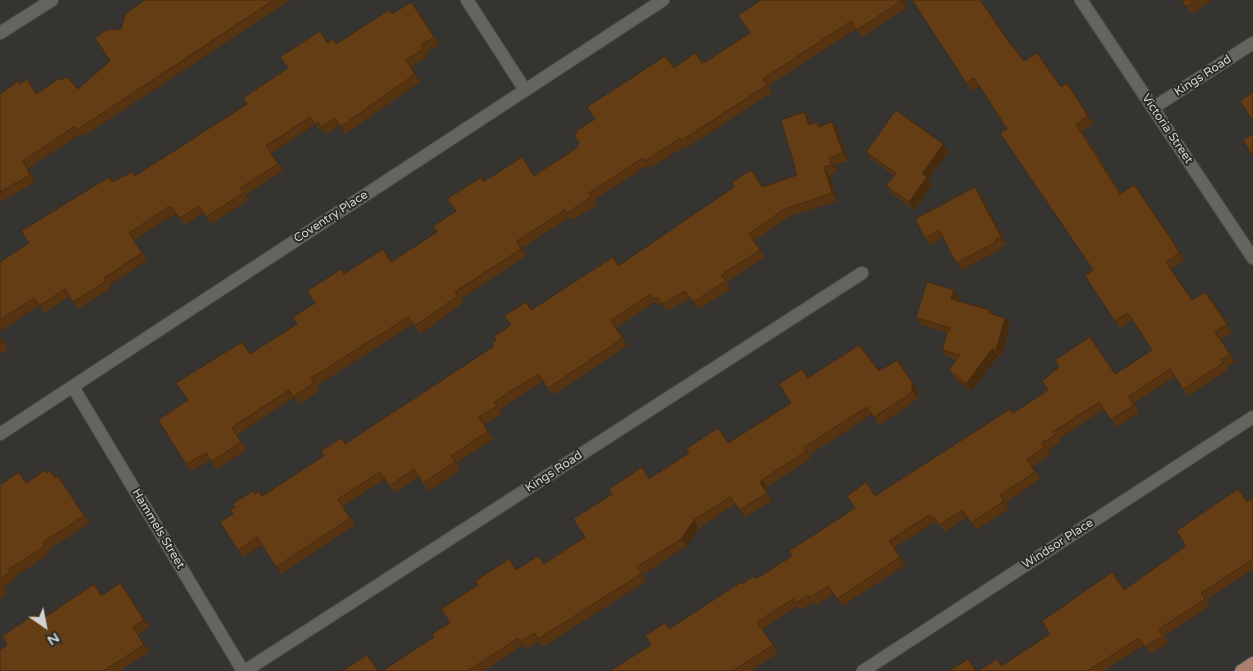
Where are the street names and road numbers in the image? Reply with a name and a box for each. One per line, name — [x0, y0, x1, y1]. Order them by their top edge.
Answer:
street label: Kings Road — [1172, 52, 1234, 100]
street label: Victoria Street — [1138, 91, 1196, 167]
street label: Coventry Place — [291, 188, 371, 246]
street label: Kings Road — [523, 448, 585, 496]
street label: Hammels Street — [128, 486, 188, 572]
street label: Windsor Place — [1020, 516, 1096, 572]

